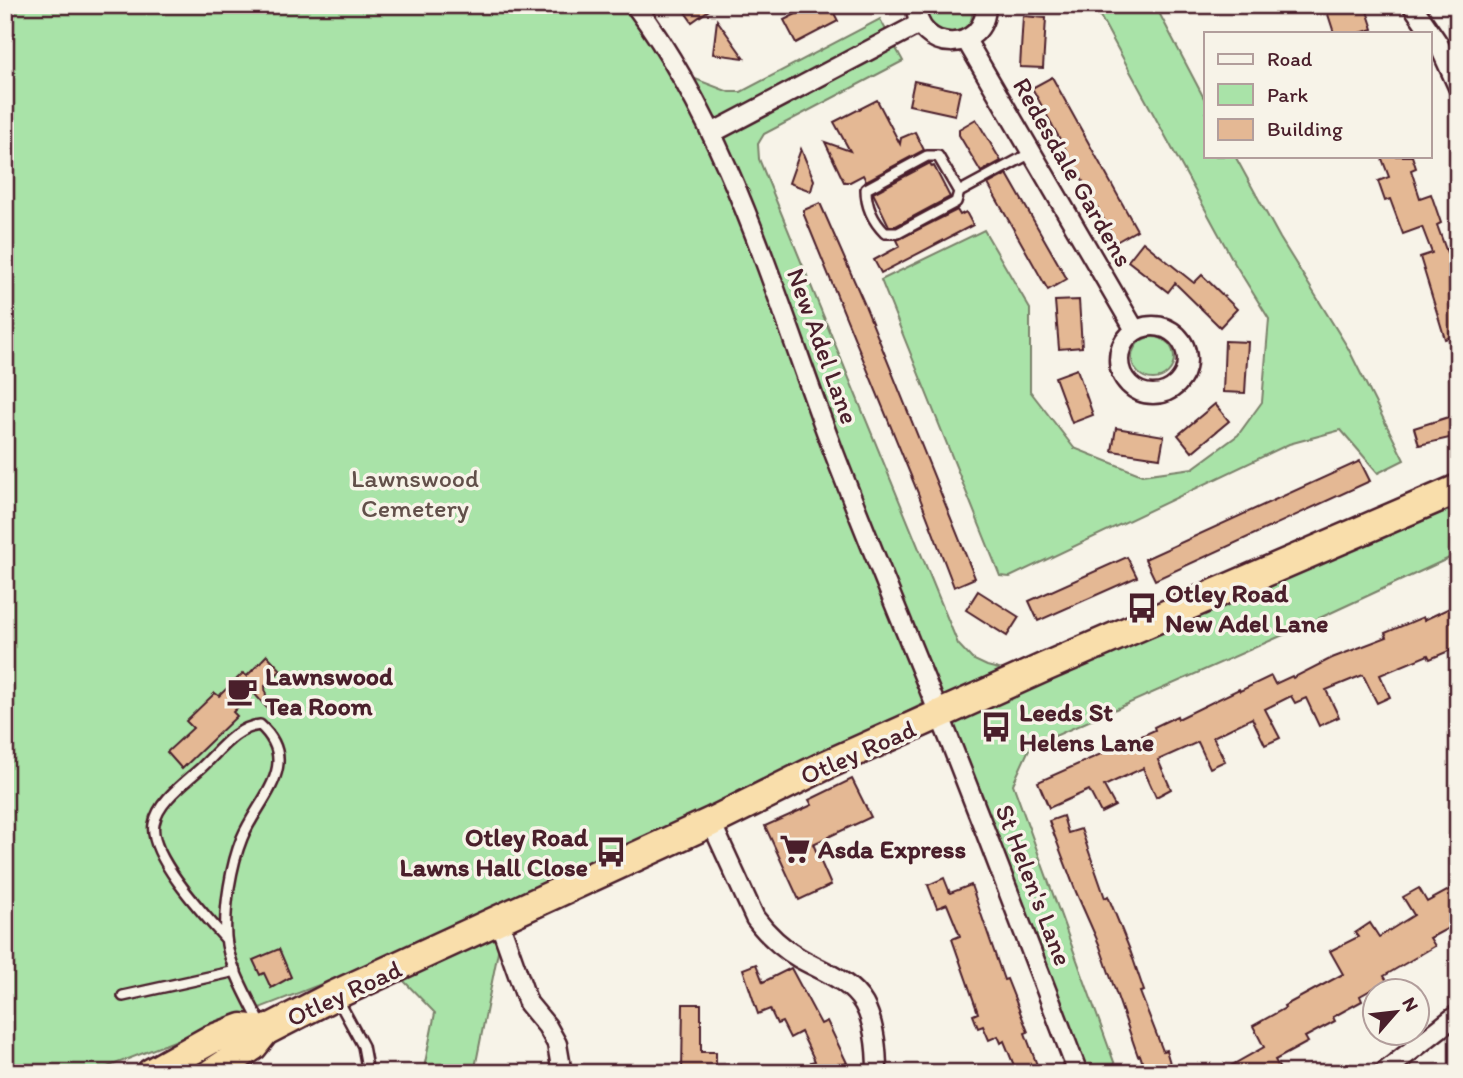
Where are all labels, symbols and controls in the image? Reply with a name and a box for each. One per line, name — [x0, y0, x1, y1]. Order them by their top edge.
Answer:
legend — [1204, 32, 1432, 158]
text: Road — [1267, 46, 1313, 71]
street label: Redesdale Gardens — [1006, 72, 1140, 272]
text: Park — [1267, 82, 1309, 107]
text: Building — [1267, 116, 1343, 141]
street label: New Adel Lane — [780, 264, 866, 428]
park label: Lawnswood Cemetery — [351, 462, 479, 524]
place label: Otley Road New Adel Lane — [1165, 577, 1328, 639]
bus stop icon: Otley Road New Adel Lane — [1125, 591, 1159, 625]
place label: Lawnswood Tea Room — [264, 660, 394, 722]
cafe icon: Lawnswood Tea Room — [225, 674, 259, 708]
place label: Leeds St Helens Lane — [1019, 696, 1154, 758]
bus stop icon: Leeds St Helens Lane — [979, 710, 1013, 744]
street label: Otley Road — [795, 712, 921, 792]
street label: St Helen's Lane — [989, 800, 1079, 970]
place label: Otley Road Lawns Hall Close — [400, 821, 589, 883]
supermarket icon: Asda Express — [778, 832, 812, 866]
place label: Asda Express — [817, 833, 966, 865]
bus stop icon: Otley Road Lawns Hall Close — [594, 835, 628, 869]
street label: Otley Road — [281, 952, 407, 1034]
north arrow — [1362, 976, 1432, 1046]
text: N — [1397, 993, 1424, 1015]

